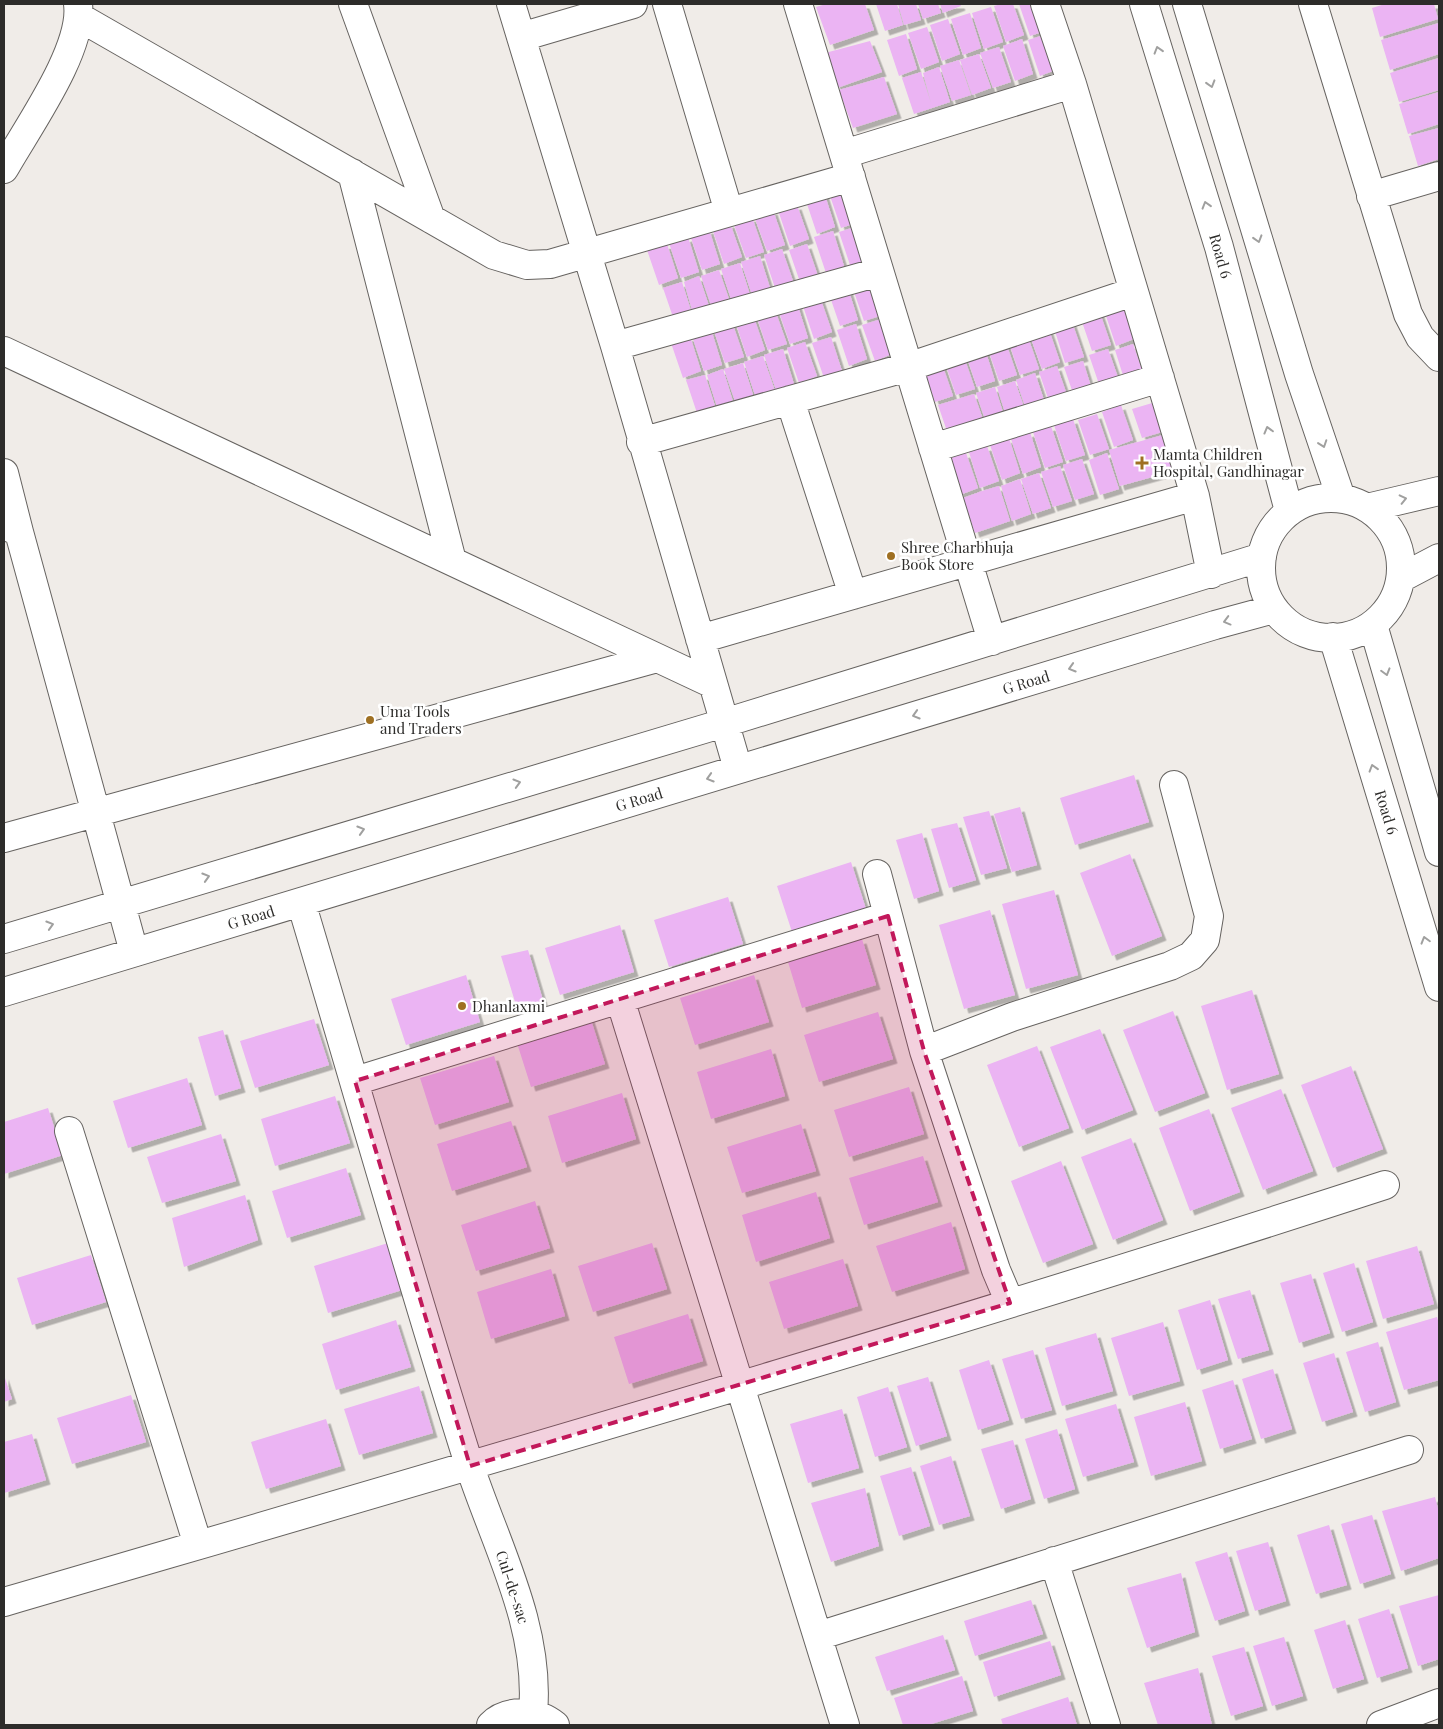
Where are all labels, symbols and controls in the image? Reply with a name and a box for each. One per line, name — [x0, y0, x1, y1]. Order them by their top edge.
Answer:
one-way arrow — [1154, 46, 1164, 55]
one-way arrow — [1206, 79, 1216, 88]
one-way arrow — [1202, 202, 1212, 210]
street label: Road 6 — [1205, 231, 1237, 281]
one-way arrow — [1253, 235, 1263, 243]
one-way arrow — [1263, 426, 1273, 434]
one-way arrow — [1317, 440, 1327, 448]
place label: Mamta Children Hospital, Gandhinagar — [1153, 444, 1304, 481]
marker: Mamta Children Hospital, Gandhinagar — [1135, 456, 1149, 470]
one-way arrow — [1399, 494, 1408, 505]
place label: Shree Charbhuja Book Store — [901, 537, 1014, 574]
marker: Shree Charbhuja Book Store — [885, 550, 897, 562]
one-way arrow — [1224, 616, 1232, 626]
one-way arrow — [1068, 662, 1076, 672]
street label: G Road — [1000, 665, 1052, 699]
one-way arrow — [1381, 667, 1391, 675]
place label: Uma Tools and Traders — [380, 701, 462, 738]
one-way arrow — [913, 710, 921, 720]
marker: Uma Tools and Traders — [364, 714, 376, 726]
one-way arrow — [1369, 764, 1379, 773]
one-way arrow — [707, 772, 715, 782]
one-way arrow — [512, 779, 520, 789]
street label: G Road — [613, 782, 665, 816]
street label: Road 6 — [1371, 787, 1403, 837]
one-way arrow — [357, 826, 365, 836]
one-way arrow — [201, 873, 209, 883]
street label: G Road — [225, 900, 277, 934]
one-way arrow — [46, 920, 54, 930]
one-way arrow — [1421, 937, 1431, 945]
place label: Dhanlaxmi — [472, 996, 546, 1016]
marker: Dhanlaxmi — [456, 1000, 468, 1012]
street label: Cul-de-sac — [492, 1548, 534, 1626]

